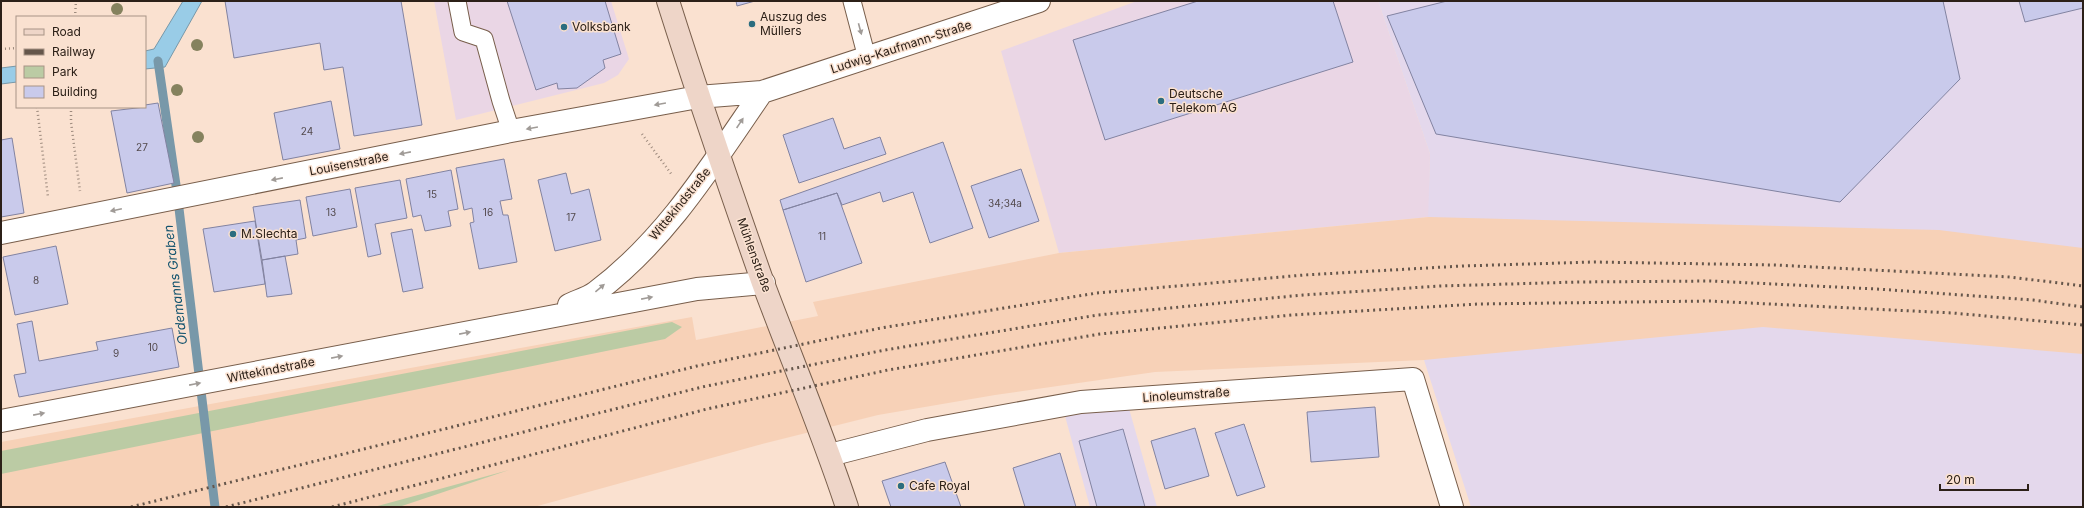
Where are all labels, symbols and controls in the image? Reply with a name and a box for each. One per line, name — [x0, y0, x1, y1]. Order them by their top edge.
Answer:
place label: Auszug des Müllers — [760, 9, 827, 38]
legend — [16, 16, 146, 108]
street label: Ludwig-Kaufmann-Straße — [828, 17, 973, 76]
place label: Volksbank — [572, 19, 631, 34]
marker: Auszug des Müllers — [747, 19, 757, 29]
marker: Volksbank — [559, 22, 569, 32]
text: Road — [52, 24, 81, 39]
one-way arrow — [857, 24, 863, 36]
text: Railway — [52, 44, 96, 59]
text: Park — [52, 64, 78, 79]
text: Building — [52, 84, 97, 99]
place label: Deutsche Telekom AG — [1169, 86, 1237, 115]
marker: Deutsche Telekom AG — [1156, 96, 1166, 106]
one-way arrow — [654, 101, 666, 107]
one-way arrow — [736, 118, 744, 129]
house number: 24 — [301, 125, 313, 137]
one-way arrow — [526, 125, 538, 131]
house number: 27 — [136, 141, 148, 153]
street label: Louisenstraße — [308, 148, 390, 179]
one-way arrow — [398, 151, 411, 157]
street label: Wittekindstraße — [646, 164, 713, 243]
one-way arrow — [271, 176, 283, 182]
house number: 15 — [427, 188, 437, 200]
house number: 34;34a — [988, 197, 1022, 209]
house number: 13 — [326, 206, 336, 218]
house number: 16 — [483, 206, 493, 218]
one-way arrow — [110, 208, 122, 214]
house number: 17 — [566, 211, 576, 223]
street label: Mühlenstraße — [734, 216, 775, 294]
water label: Ordemanns Graben — [160, 224, 190, 346]
place label: M.Slechta — [241, 226, 298, 241]
marker: M.Slechta — [228, 229, 238, 239]
house number: 11 — [818, 230, 826, 242]
house number: 8 — [33, 274, 39, 286]
one-way arrow — [595, 284, 605, 293]
one-way arrow — [641, 295, 654, 301]
one-way arrow — [459, 330, 471, 336]
house number: 10 — [148, 341, 158, 353]
house number: 9 — [113, 347, 119, 359]
street label: Wittekindstraße — [226, 354, 316, 385]
one-way arrow — [331, 354, 343, 360]
one-way arrow — [188, 381, 201, 387]
street label: Linoleumstraße — [1142, 384, 1230, 405]
one-way arrow — [33, 411, 45, 417]
scale bar — [1940, 466, 2028, 492]
text: 20 m — [1946, 472, 1975, 487]
place label: Cafe Royal — [909, 478, 970, 493]
marker: Cafe Royal — [896, 481, 906, 491]

